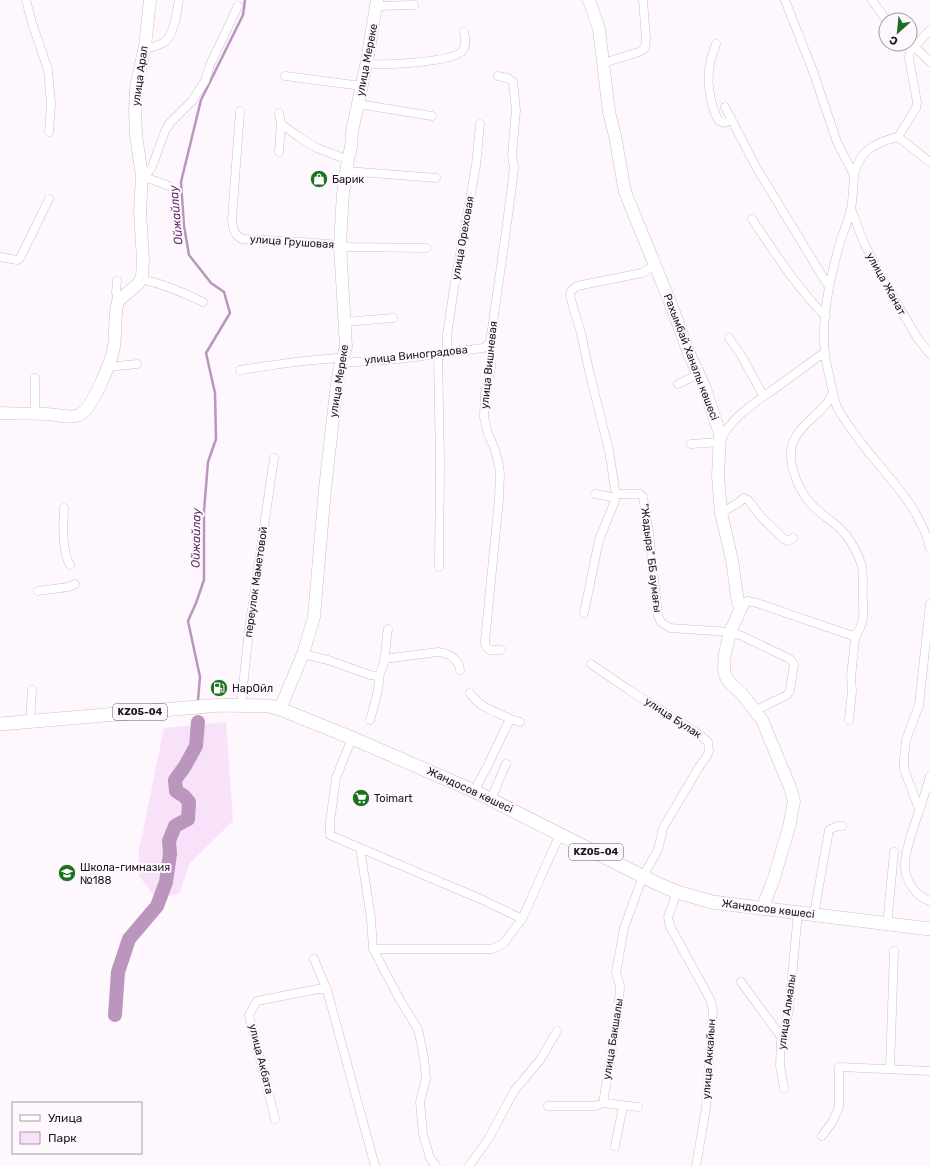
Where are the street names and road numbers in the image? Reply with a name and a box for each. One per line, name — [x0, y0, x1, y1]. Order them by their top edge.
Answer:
street label: улица Мереке — [354, 23, 380, 97]
street label: улица Арал — [129, 45, 151, 107]
street label: улица Ореховая — [449, 195, 477, 281]
street label: улица Грушовая — [249, 233, 335, 251]
street label: улица Жанат — [863, 250, 909, 318]
street label: Рахымбай Ханалы көшесі — [661, 292, 721, 422]
street label: улица Вишневая — [478, 320, 500, 410]
street label: улица Виноградова — [364, 343, 468, 367]
street label: улица Мереке — [327, 344, 351, 418]
street label: "Жадыра" ББ аумағы — [638, 503, 664, 613]
street label: переулок Маметовой — [242, 526, 270, 638]
street label: улица Булак — [642, 695, 704, 741]
road number: KZ05-04 — [113, 704, 167, 720]
street label: Жандосов көшесі — [425, 764, 515, 816]
road number: KZ05-04 — [569, 844, 623, 860]
street label: Жандосов көшесі — [721, 897, 815, 921]
street label: улица Алмалы — [775, 974, 799, 1050]
street label: улица Бакшалы — [600, 997, 626, 1081]
street label: улица Аккайын — [700, 1018, 718, 1100]
street label: улица Акбата — [246, 1023, 276, 1095]

